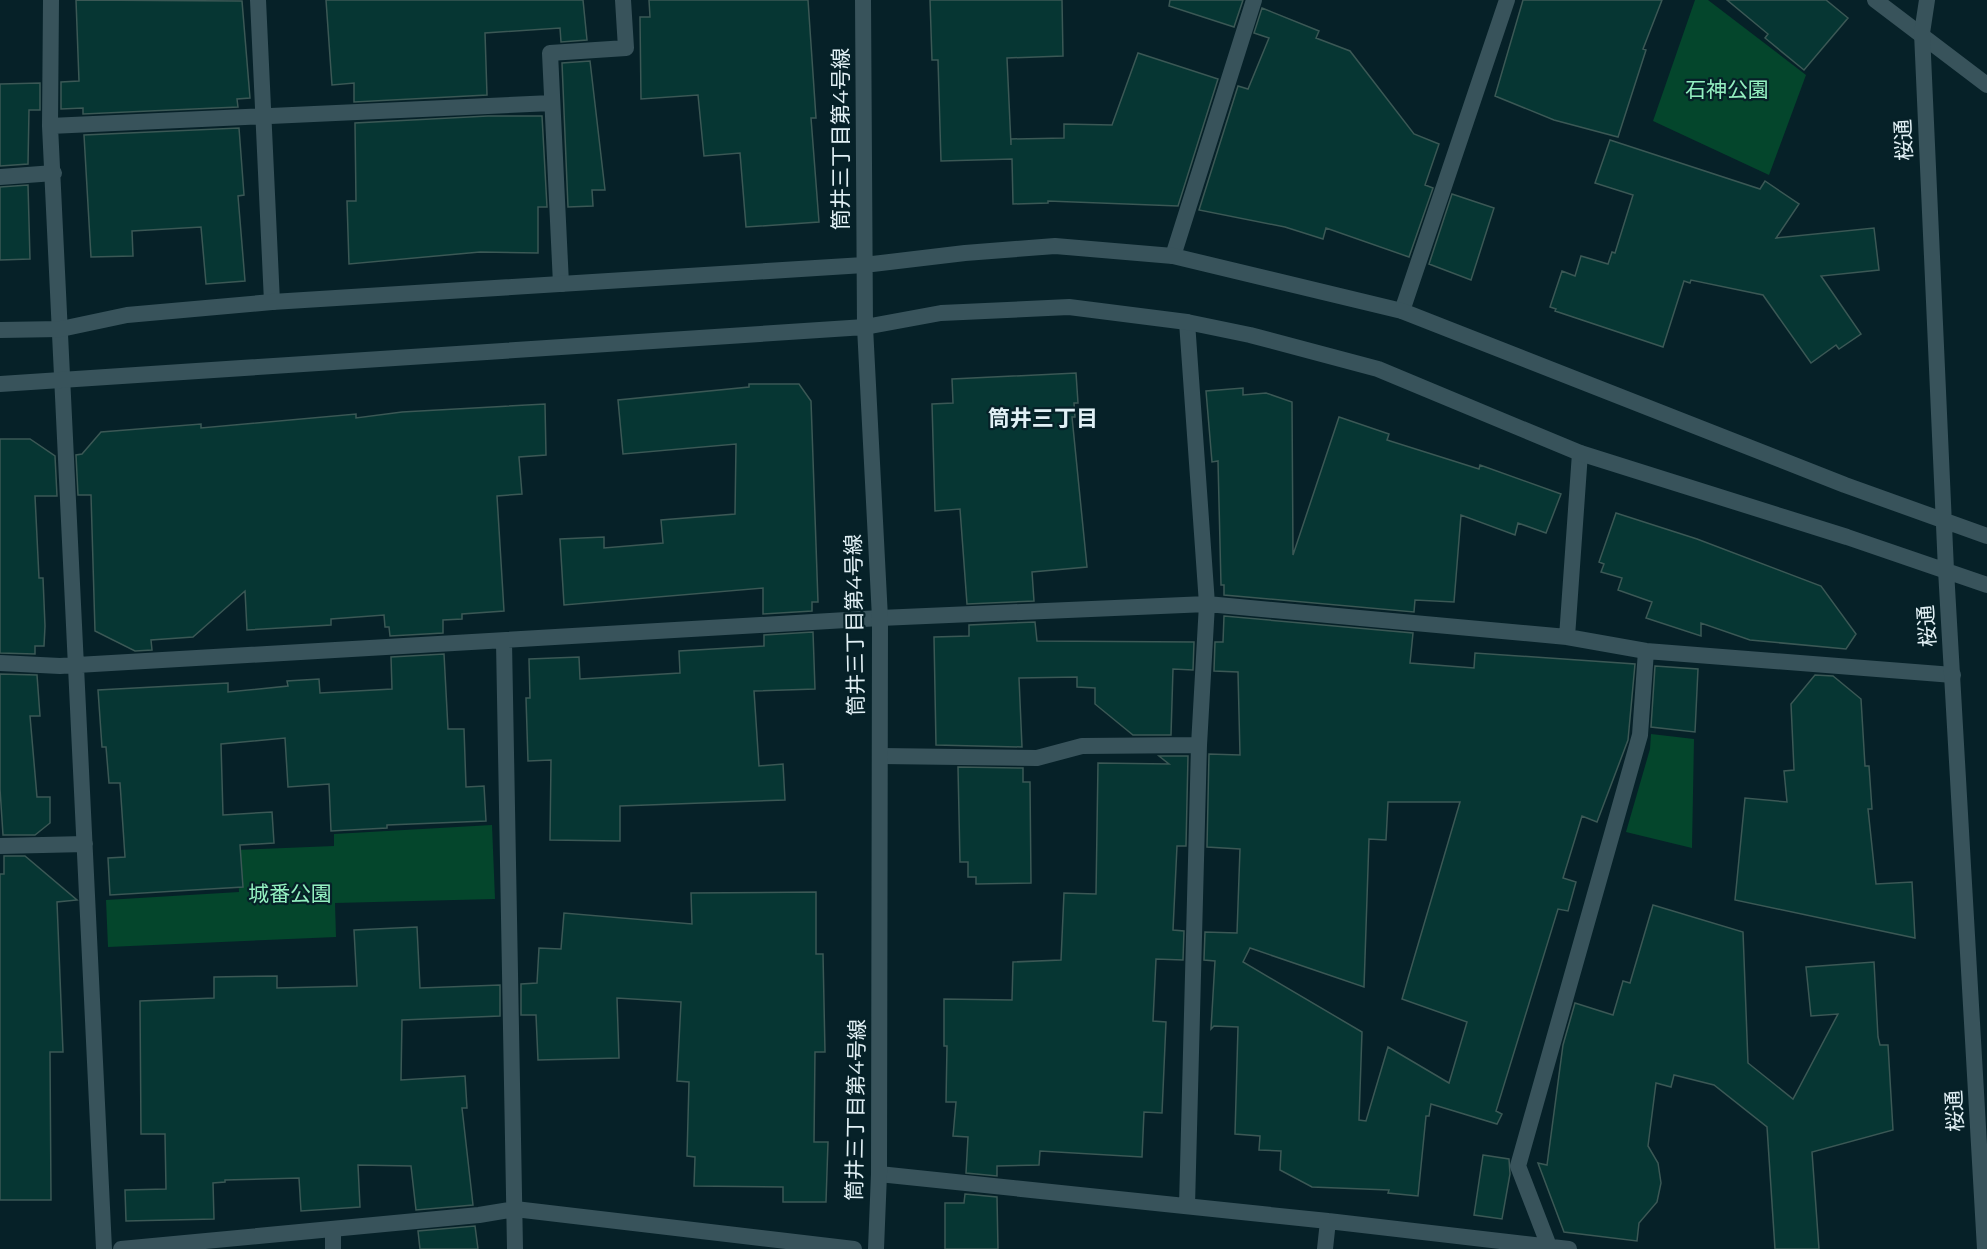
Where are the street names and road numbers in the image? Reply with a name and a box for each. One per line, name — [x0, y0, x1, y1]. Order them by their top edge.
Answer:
street label: 筒井三丁目第4号線 — [828, 48, 853, 230]
street label: 桜通 — [1890, 118, 1917, 162]
street label: 筒井三丁目第4号線 — [840, 534, 869, 716]
street label: 桜通 — [1913, 604, 1940, 648]
street label: 筒井三丁目第4号線 — [841, 1019, 870, 1201]
street label: 桜通 — [1941, 1089, 1968, 1133]

